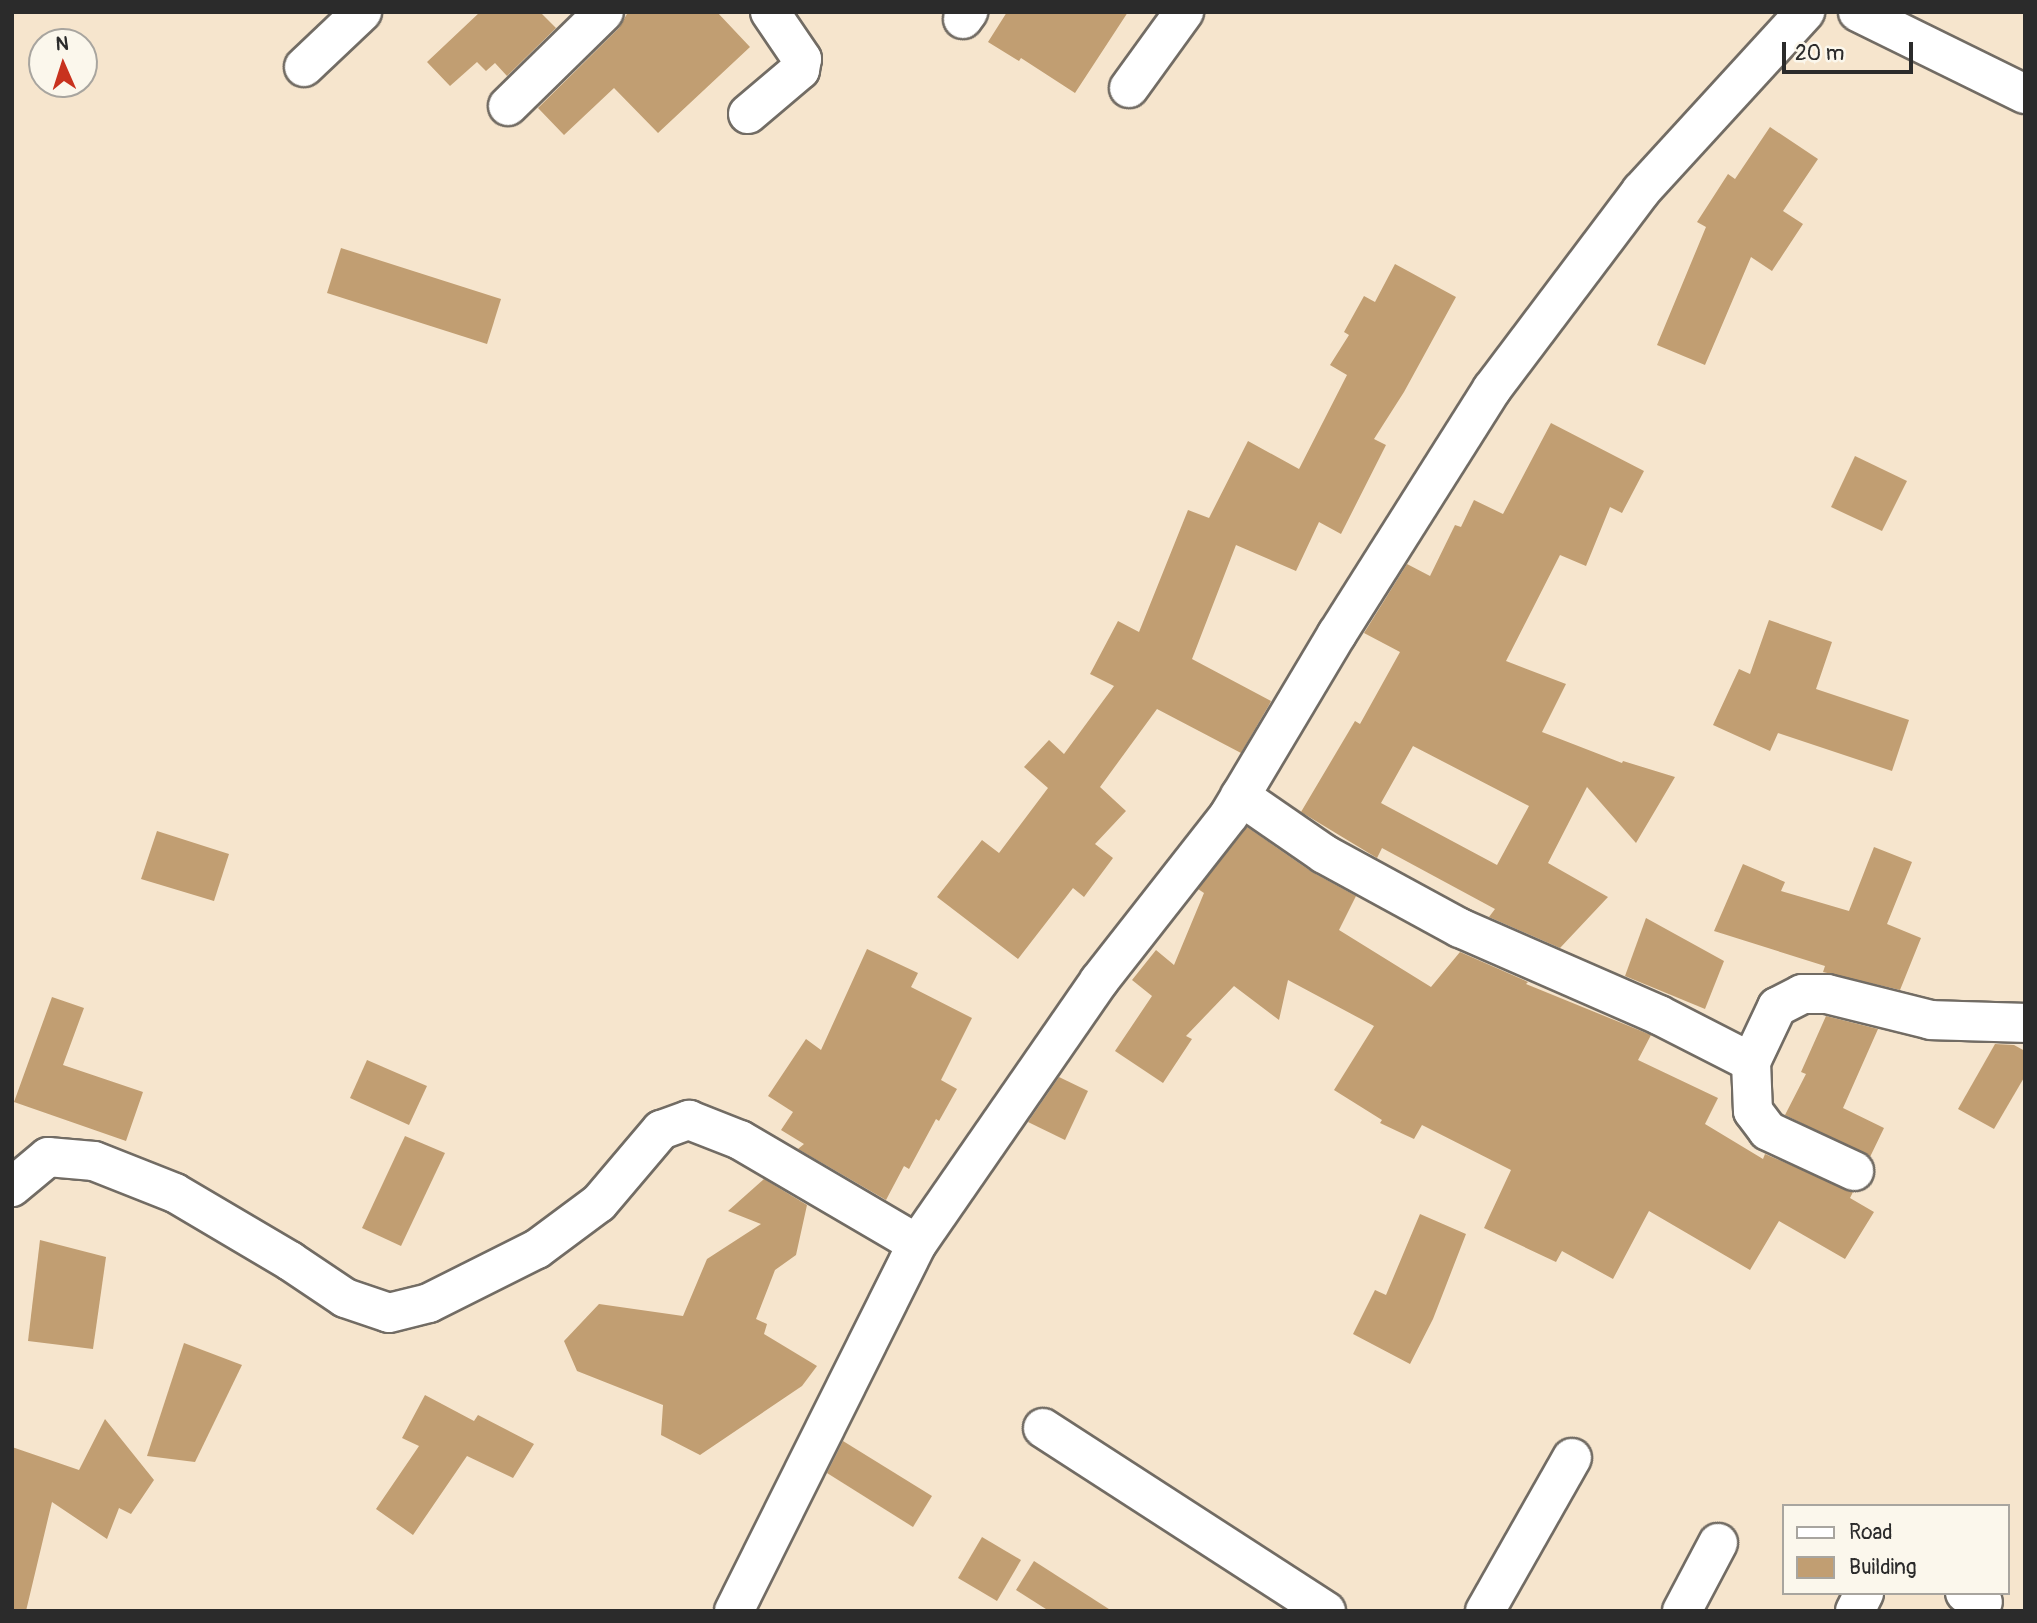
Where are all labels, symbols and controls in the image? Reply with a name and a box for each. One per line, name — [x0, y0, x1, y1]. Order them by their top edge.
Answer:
north arrow — [28, 28, 98, 98]
scale bar — [1785, 28, 1916, 72]
text: N — [55, 32, 69, 56]
text: 20 m — [1795, 40, 1844, 67]
legend — [1782, 1504, 2009, 1595]
text: Road — [1849, 1519, 1893, 1546]
text: Building — [1849, 1554, 1916, 1581]

